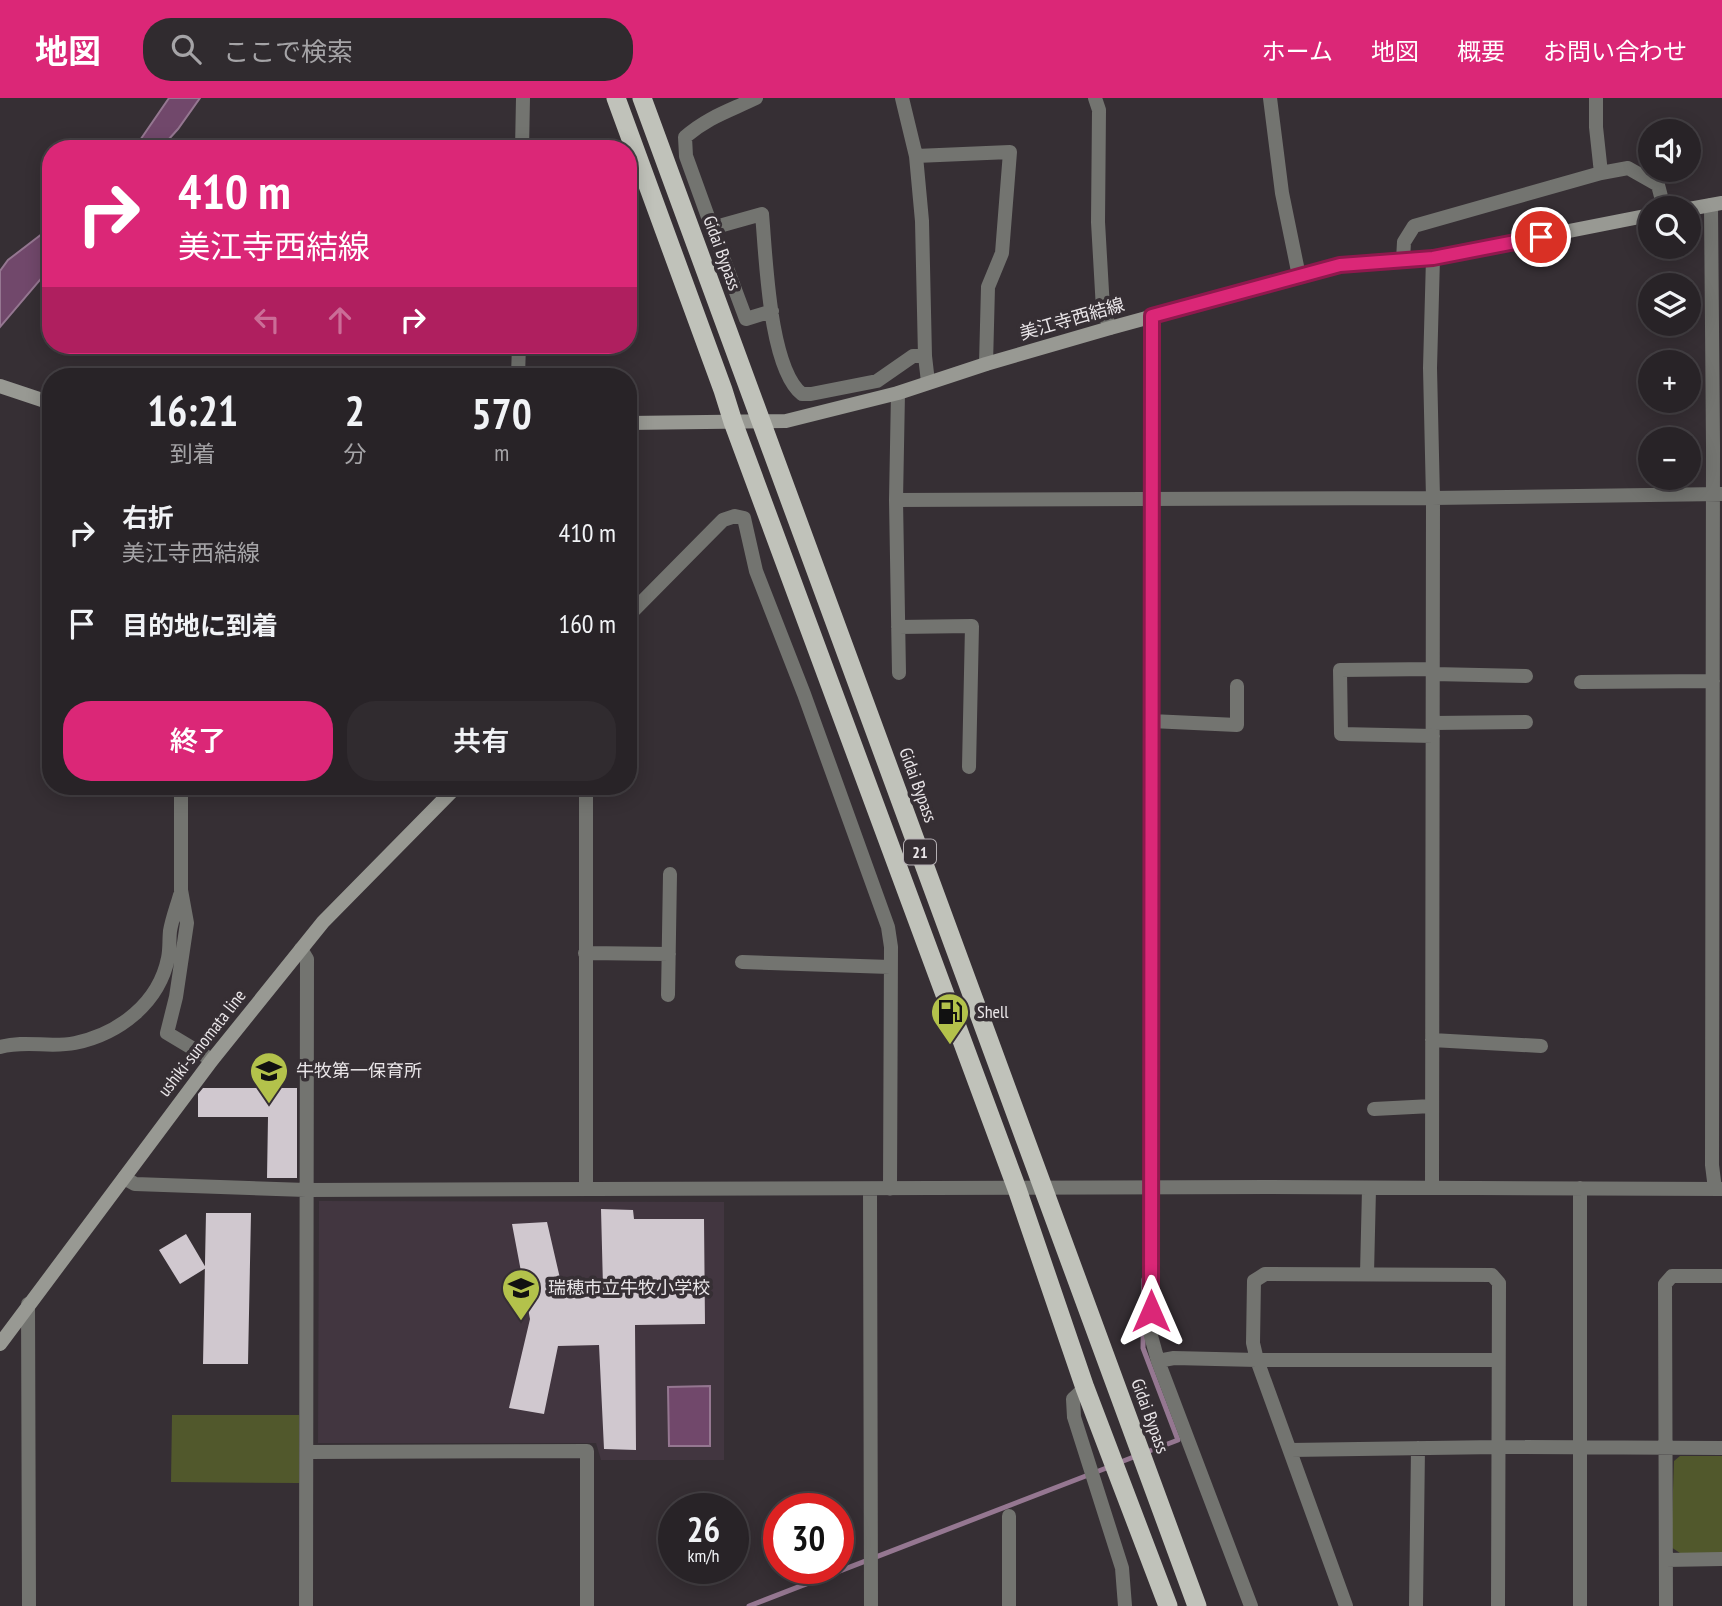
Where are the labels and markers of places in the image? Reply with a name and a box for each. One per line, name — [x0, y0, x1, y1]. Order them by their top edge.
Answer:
pin — [1511, 207, 1571, 267]
fuel station icon: Shell — [929, 991, 971, 1046]
place label: Shell — [977, 1000, 1009, 1023]
school or university icon: 牛牧第一保育所 — [248, 1050, 290, 1105]
place label: 牛牧第一保育所 — [296, 1059, 422, 1082]
school or university icon: 瑞穂市立牛牧小学校 — [500, 1267, 542, 1322]
place label: 瑞穂市立牛牧小学校 — [548, 1276, 710, 1299]

